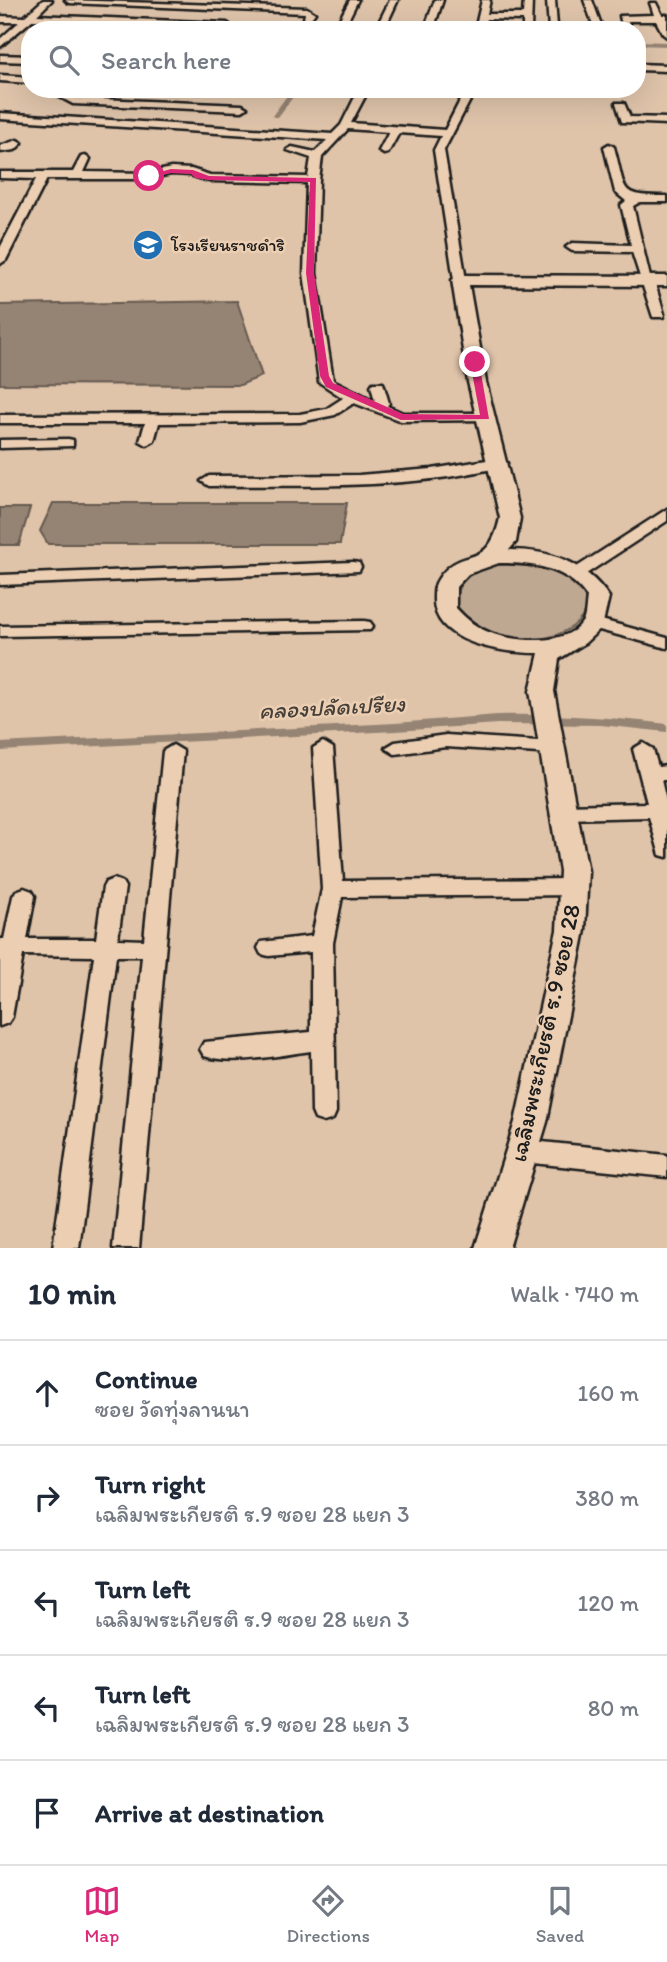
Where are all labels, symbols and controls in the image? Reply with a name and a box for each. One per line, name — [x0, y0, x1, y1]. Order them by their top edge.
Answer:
search box — [21, 21, 646, 98]
icon: search — [45, 41, 83, 79]
text: Search here — [101, 44, 231, 76]
route start — [133, 160, 164, 191]
school or university icon: โรงเรียนราชดำริ — [131, 228, 165, 262]
place label: โรงเรียนราชดำริ — [170, 234, 285, 256]
route end — [459, 346, 490, 377]
water label: คลองปลัดเปรียง — [258, 689, 407, 725]
street label: เฉลิมพระเกียรติ ร.9 ซอย 28 — [503, 901, 586, 1164]
text: 10 min — [28, 1275, 116, 1312]
text: Walk · 740 m — [510, 1280, 639, 1308]
text: Continue — [95, 1363, 198, 1395]
icon: ahead — [28, 1374, 66, 1412]
text: 160 m — [577, 1379, 639, 1407]
text: ซอย วัดทุ่งลานนา — [95, 1395, 250, 1423]
text: Turn right — [95, 1468, 206, 1500]
icon: right — [28, 1479, 66, 1517]
text: 380 m — [575, 1484, 639, 1512]
text: เฉลิมพระเกียรติ ร.9 ซอย 28 แยก 3 — [95, 1500, 410, 1528]
text: Turn left — [95, 1573, 191, 1605]
icon: left — [28, 1584, 66, 1622]
text: 120 m — [578, 1589, 639, 1617]
text: เฉลิมพระเกียรติ ร.9 ซอย 28 แยก 3 — [95, 1605, 410, 1633]
text: Turn left — [95, 1678, 191, 1710]
icon: left — [28, 1689, 66, 1727]
text: 80 m — [588, 1694, 639, 1722]
text: เฉลิมพระเกียรติ ร.9 ซอย 28 แยก 3 — [95, 1710, 410, 1738]
icon: arrive — [28, 1794, 66, 1832]
text: Arrive at destination — [95, 1797, 324, 1829]
tab: Map — [83, 1882, 121, 1947]
tab: Directions — [286, 1882, 370, 1947]
tab: Saved — [536, 1882, 584, 1947]

